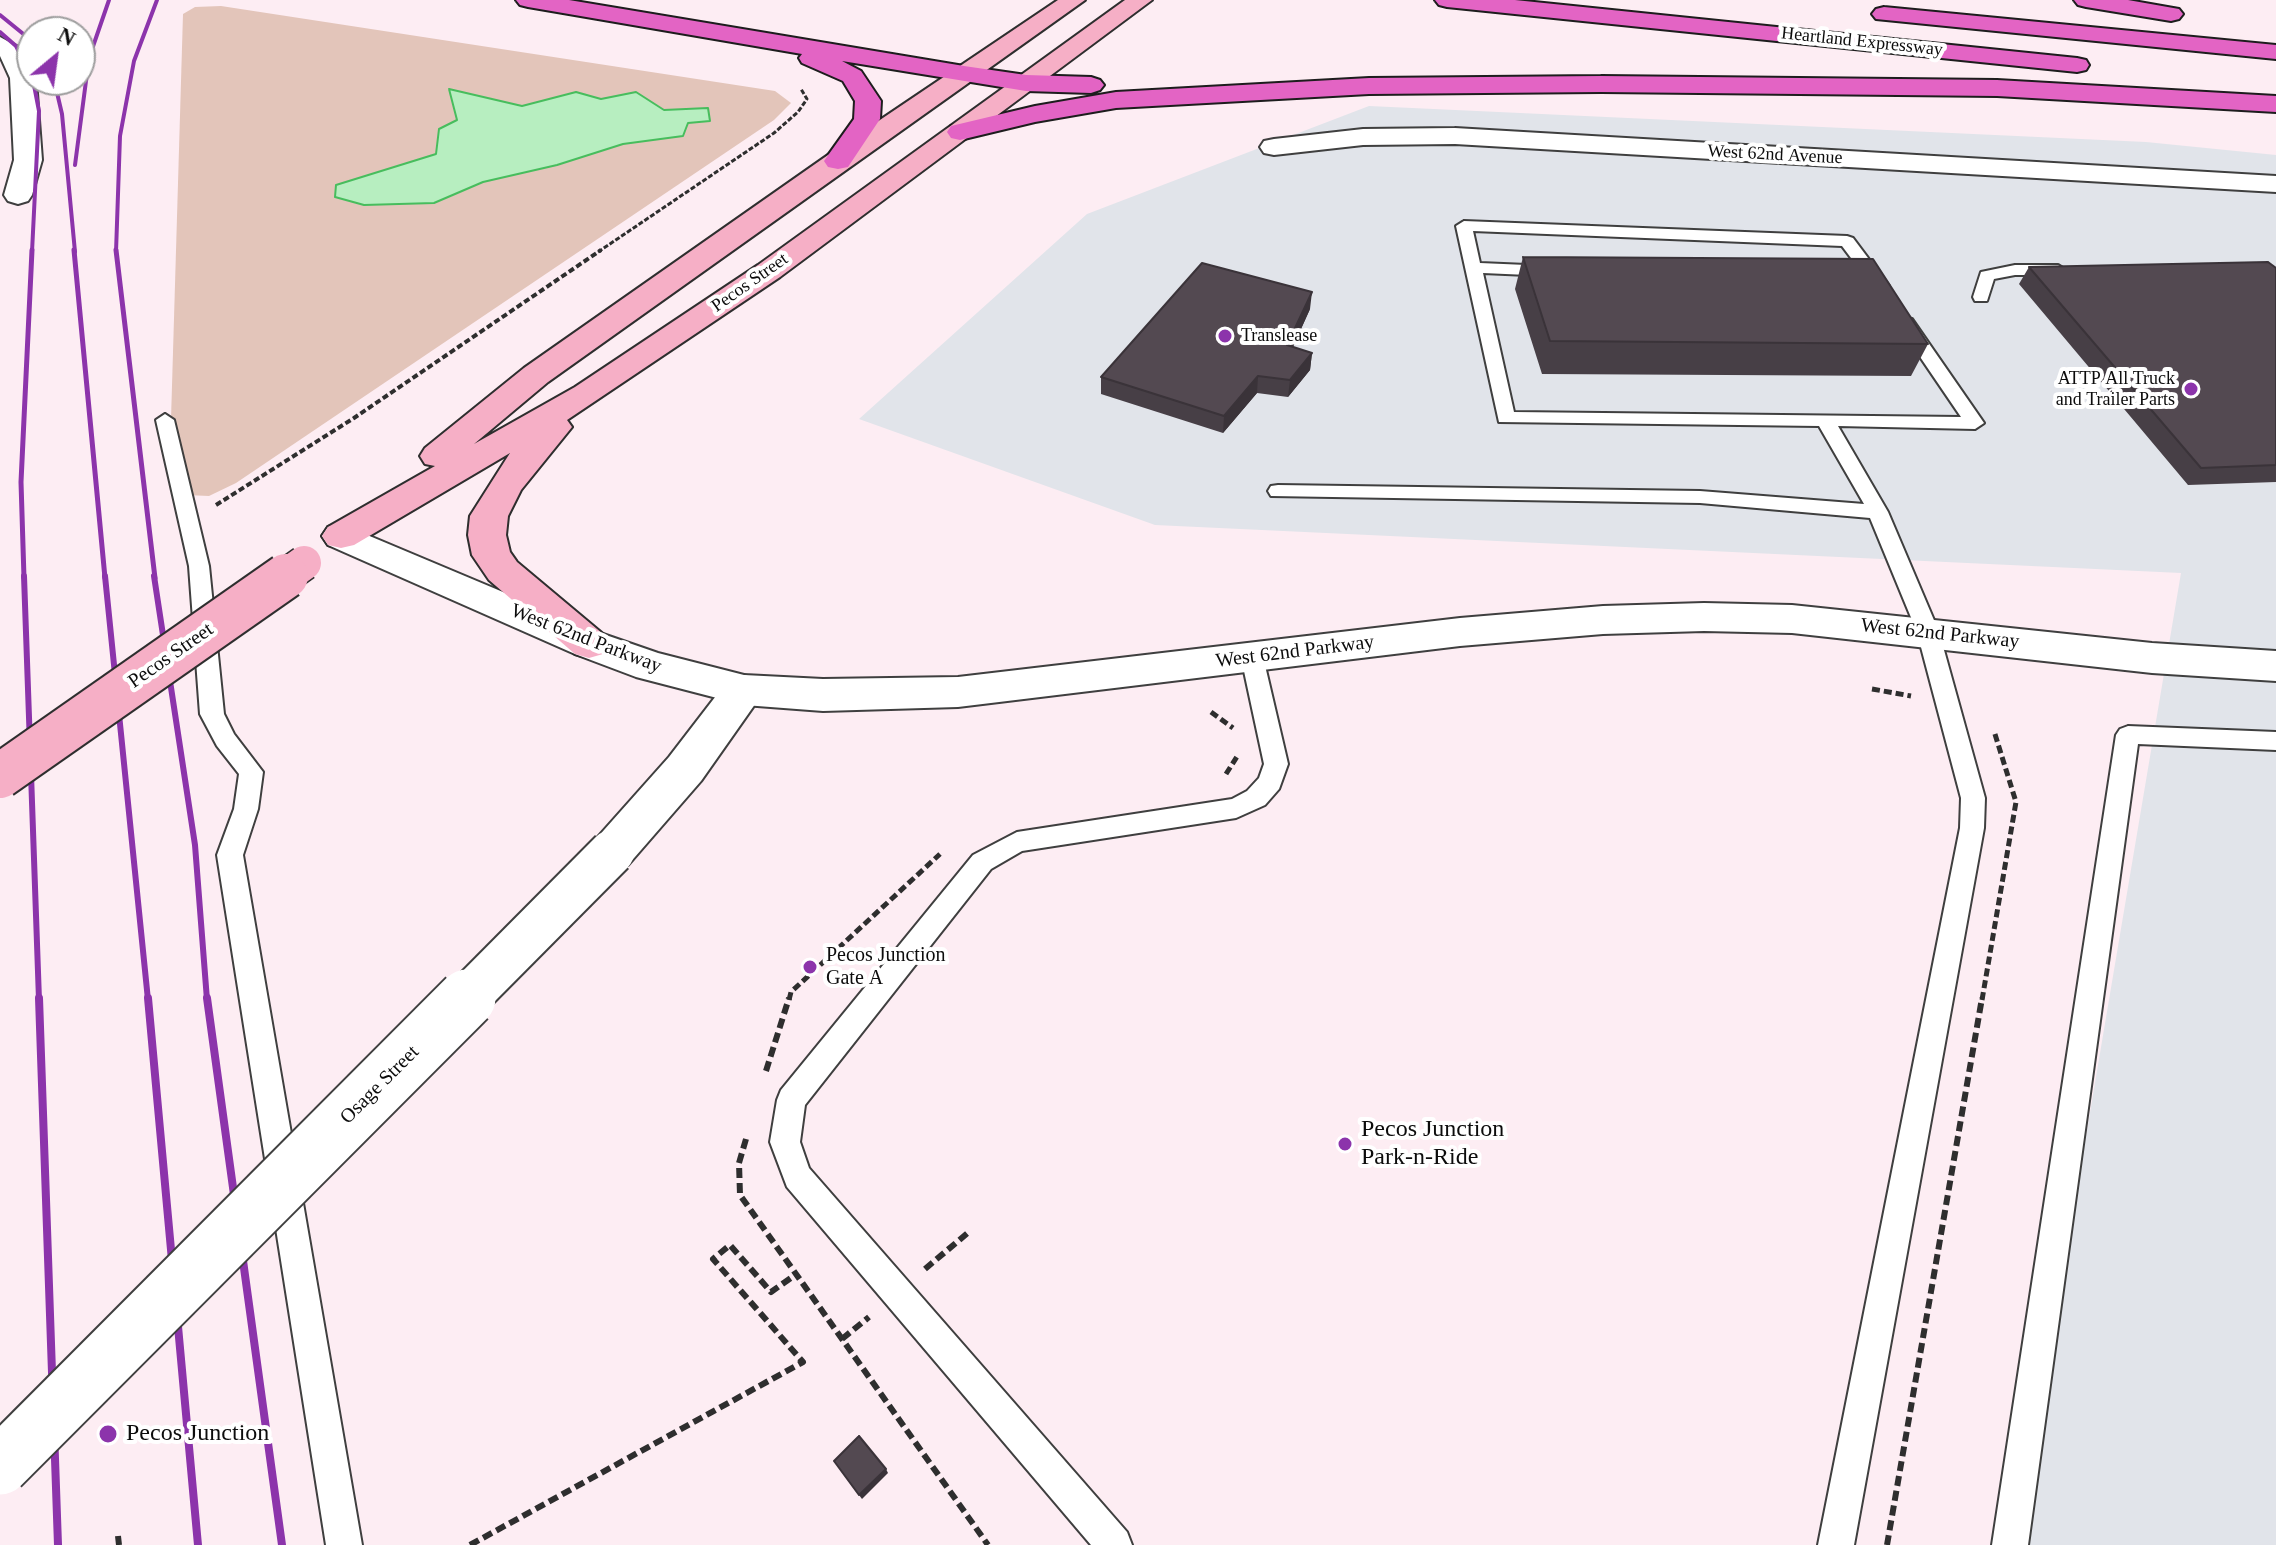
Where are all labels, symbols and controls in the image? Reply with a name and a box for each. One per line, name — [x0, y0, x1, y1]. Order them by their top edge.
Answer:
north arrow — [16, 16, 96, 96]
text: N — [54, 22, 80, 51]
street label: Heartland Expressway — [1780, 23, 1944, 61]
street label: West 62nd Avenue — [1707, 141, 1843, 169]
street label: Pecos Street — [708, 249, 792, 317]
place label: Translease — [1241, 325, 1317, 347]
marker: Translease — [1216, 327, 1234, 345]
place label: ATTP All Truck and Trailer Parts — [2056, 368, 2175, 410]
marker: ATTP All Truck and Trailer Parts — [2182, 380, 2200, 398]
street label: West 62nd Parkway — [507, 599, 665, 679]
street label: West 62nd Parkway — [1859, 614, 2021, 654]
street label: Pecos Street — [124, 618, 218, 694]
street label: West 62nd Parkway — [1214, 630, 1376, 674]
place label: Pecos Junction Gate A — [826, 944, 945, 991]
marker: Pecos Junction Gate A — [801, 958, 819, 976]
street label: Osage Street — [336, 1041, 424, 1129]
place label: Pecos Junction Park-n-Ride — [1361, 1116, 1504, 1172]
marker: Pecos Junction Park-n-Ride — [1336, 1135, 1354, 1153]
place label: Pecos Junction — [126, 1420, 269, 1448]
marker: Pecos Junction — [97, 1423, 119, 1445]

